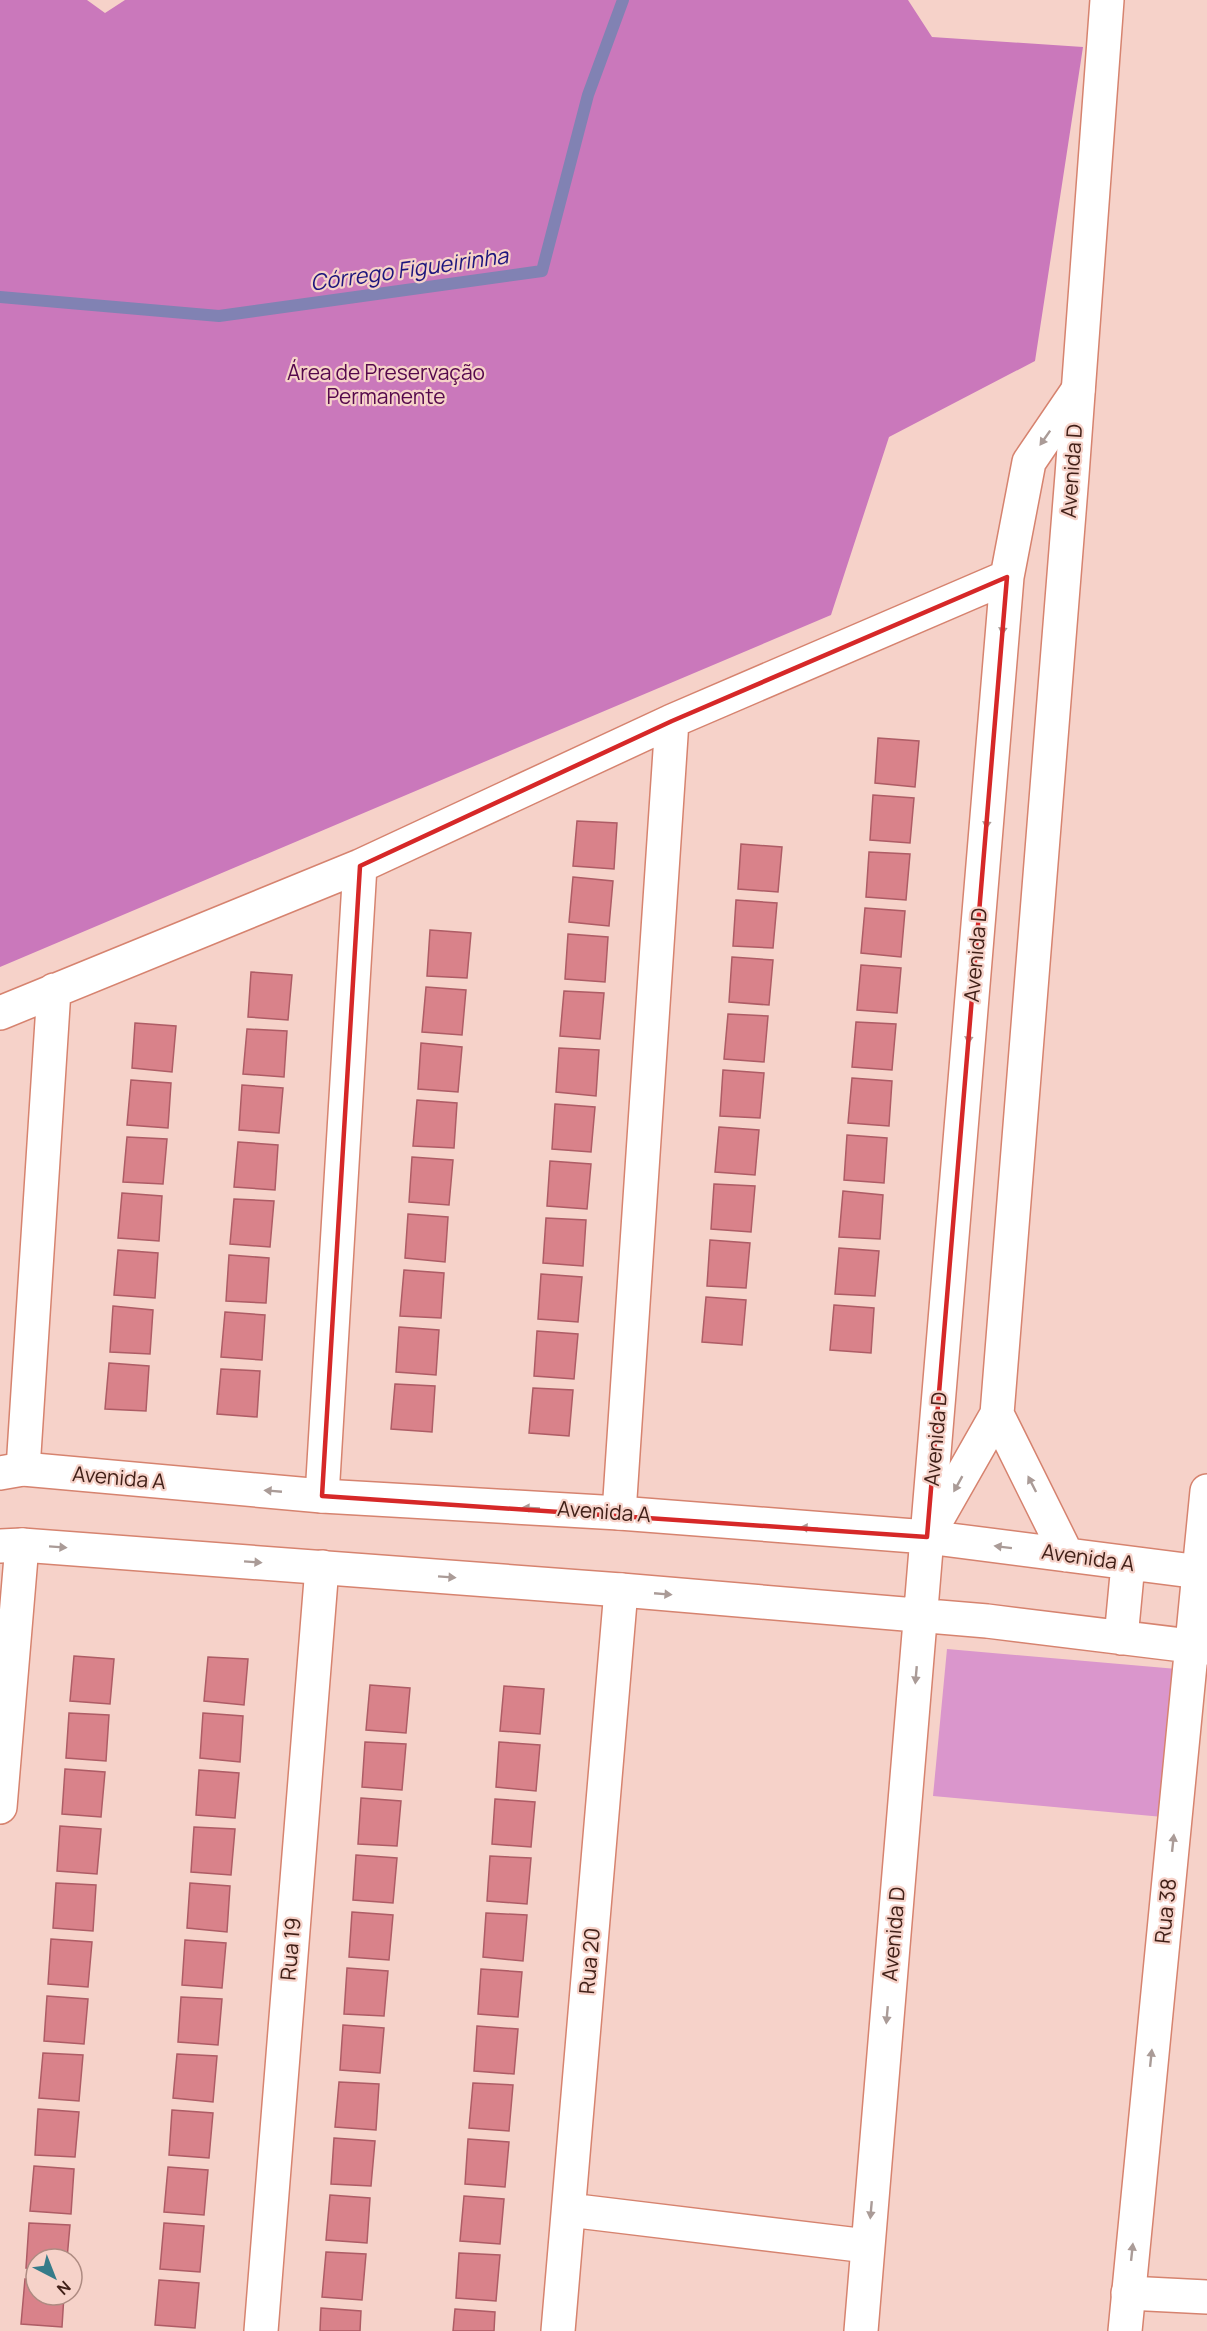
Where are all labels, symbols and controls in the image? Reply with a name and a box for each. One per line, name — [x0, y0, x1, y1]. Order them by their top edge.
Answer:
water label: Córrego Figueirinha — [308, 240, 512, 298]
park label: Área de Preservação Permanente — [287, 358, 485, 410]
street label: Avenida D — [1054, 423, 1088, 519]
one-way arrow — [1040, 430, 1051, 446]
one-way arrow — [998, 616, 1008, 635]
one-way arrow — [982, 810, 992, 829]
street label: Avenida D — [957, 907, 993, 1003]
one-way arrow — [964, 1026, 974, 1045]
street label: Avenida D — [917, 1391, 953, 1487]
street label: Avenida A — [71, 1459, 167, 1495]
one-way arrow — [1027, 1475, 1037, 1493]
one-way arrow — [952, 1476, 963, 1492]
one-way arrow — [264, 1486, 283, 1496]
street label: Avenida A — [556, 1494, 652, 1528]
one-way arrow — [521, 1503, 540, 1512]
one-way arrow — [800, 1523, 819, 1533]
street label: Avenida A — [1040, 1537, 1136, 1577]
one-way arrow — [994, 1542, 1013, 1552]
one-way arrow — [49, 1543, 68, 1552]
one-way arrow — [243, 1557, 262, 1567]
one-way arrow — [438, 1572, 457, 1582]
one-way arrow — [653, 1589, 672, 1599]
one-way arrow — [912, 1665, 921, 1684]
one-way arrow — [1168, 1833, 1178, 1852]
street label: Rua 38 — [1148, 1877, 1182, 1945]
street label: Avenida D — [875, 1886, 911, 1982]
street label: Rua 19 — [273, 1916, 307, 1981]
street label: Rua 20 — [572, 1927, 606, 1995]
one-way arrow — [882, 2006, 892, 2025]
one-way arrow — [1146, 2048, 1156, 2067]
one-way arrow — [866, 2200, 875, 2219]
one-way arrow — [1127, 2242, 1137, 2261]
north arrow — [24, 2247, 84, 2307]
text: N — [52, 2276, 76, 2300]

